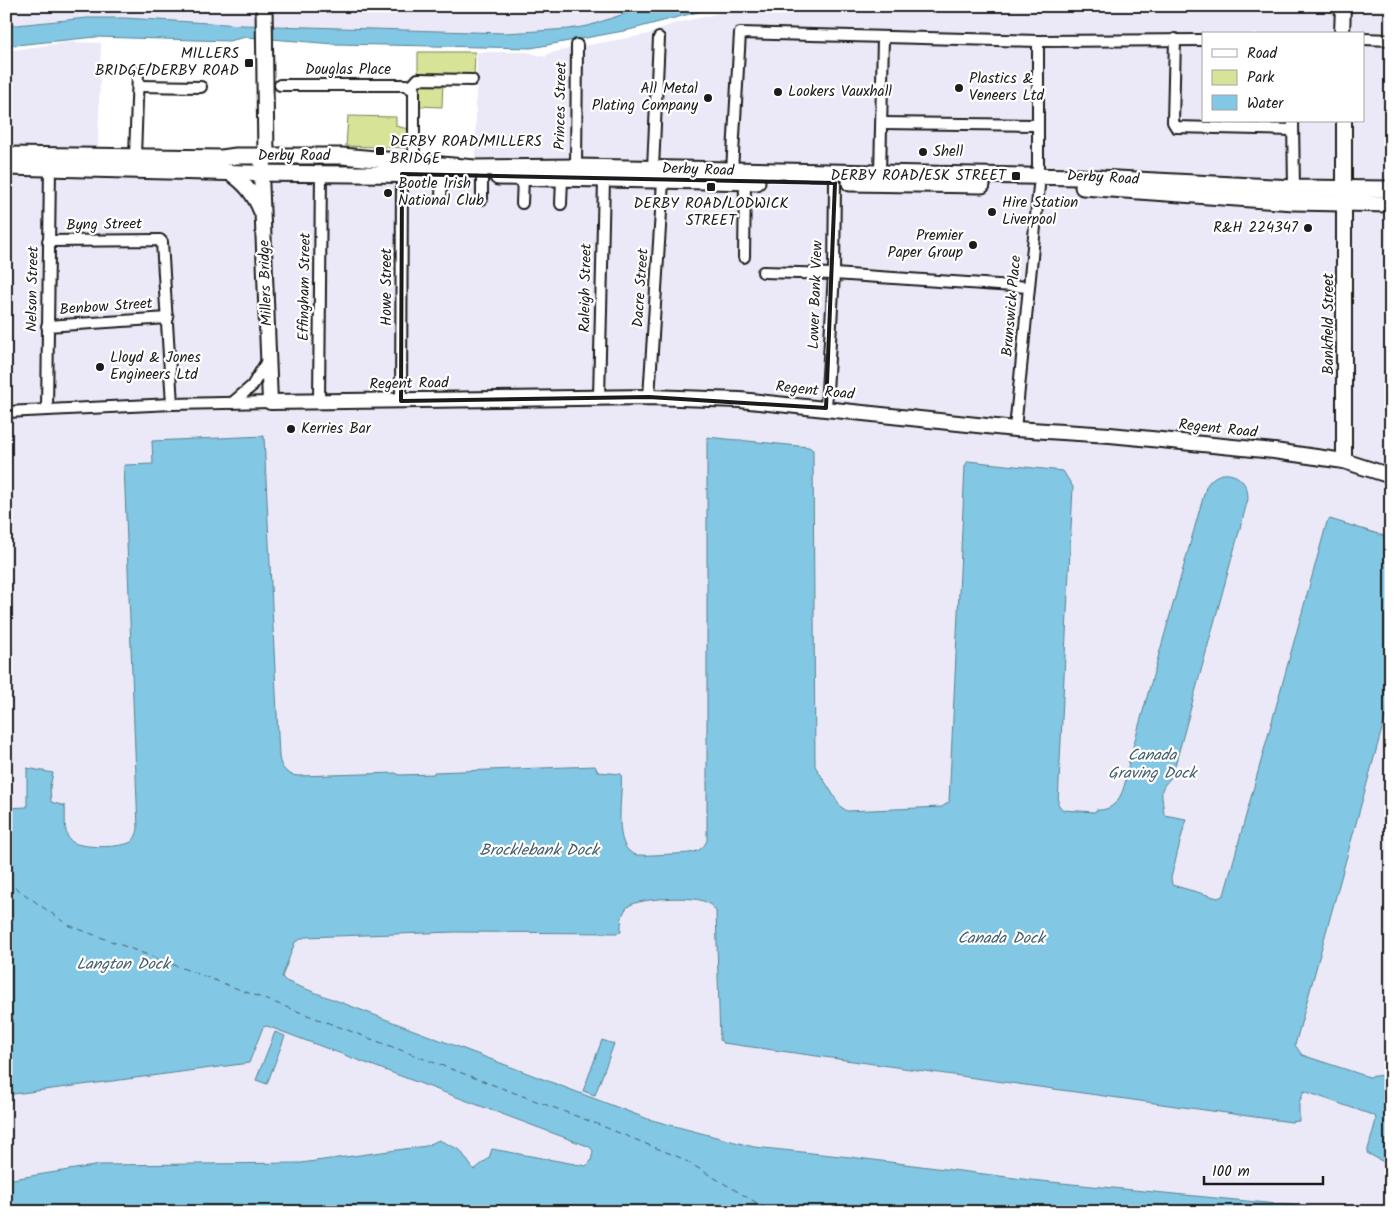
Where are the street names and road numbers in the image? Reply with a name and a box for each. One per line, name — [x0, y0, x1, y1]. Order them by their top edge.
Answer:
street label: Douglas Place — [305, 58, 391, 82]
street label: Princes Street — [548, 61, 574, 150]
street label: Derby Road — [258, 144, 331, 168]
street label: Derby Road — [661, 157, 735, 183]
street label: Derby Road — [1066, 164, 1140, 192]
street label: Byng Street — [66, 212, 142, 238]
street label: Effingham Street — [292, 232, 318, 341]
street label: Millers Bridge — [252, 239, 279, 327]
street label: Lower Bank View — [802, 239, 830, 350]
street label: Raleigh Street — [573, 243, 599, 333]
street label: Nelson Street — [20, 246, 46, 332]
street label: Dacre Street — [626, 247, 656, 328]
street label: Howe Street — [375, 248, 399, 326]
street label: Brunswick Place — [996, 254, 1028, 358]
street label: Bankfield Street — [1317, 273, 1341, 375]
street label: Benbow Street — [59, 292, 153, 322]
street label: Regent Road — [369, 371, 449, 397]
street label: Regent Road — [774, 375, 856, 407]
street label: Regent Road — [1177, 413, 1259, 445]

